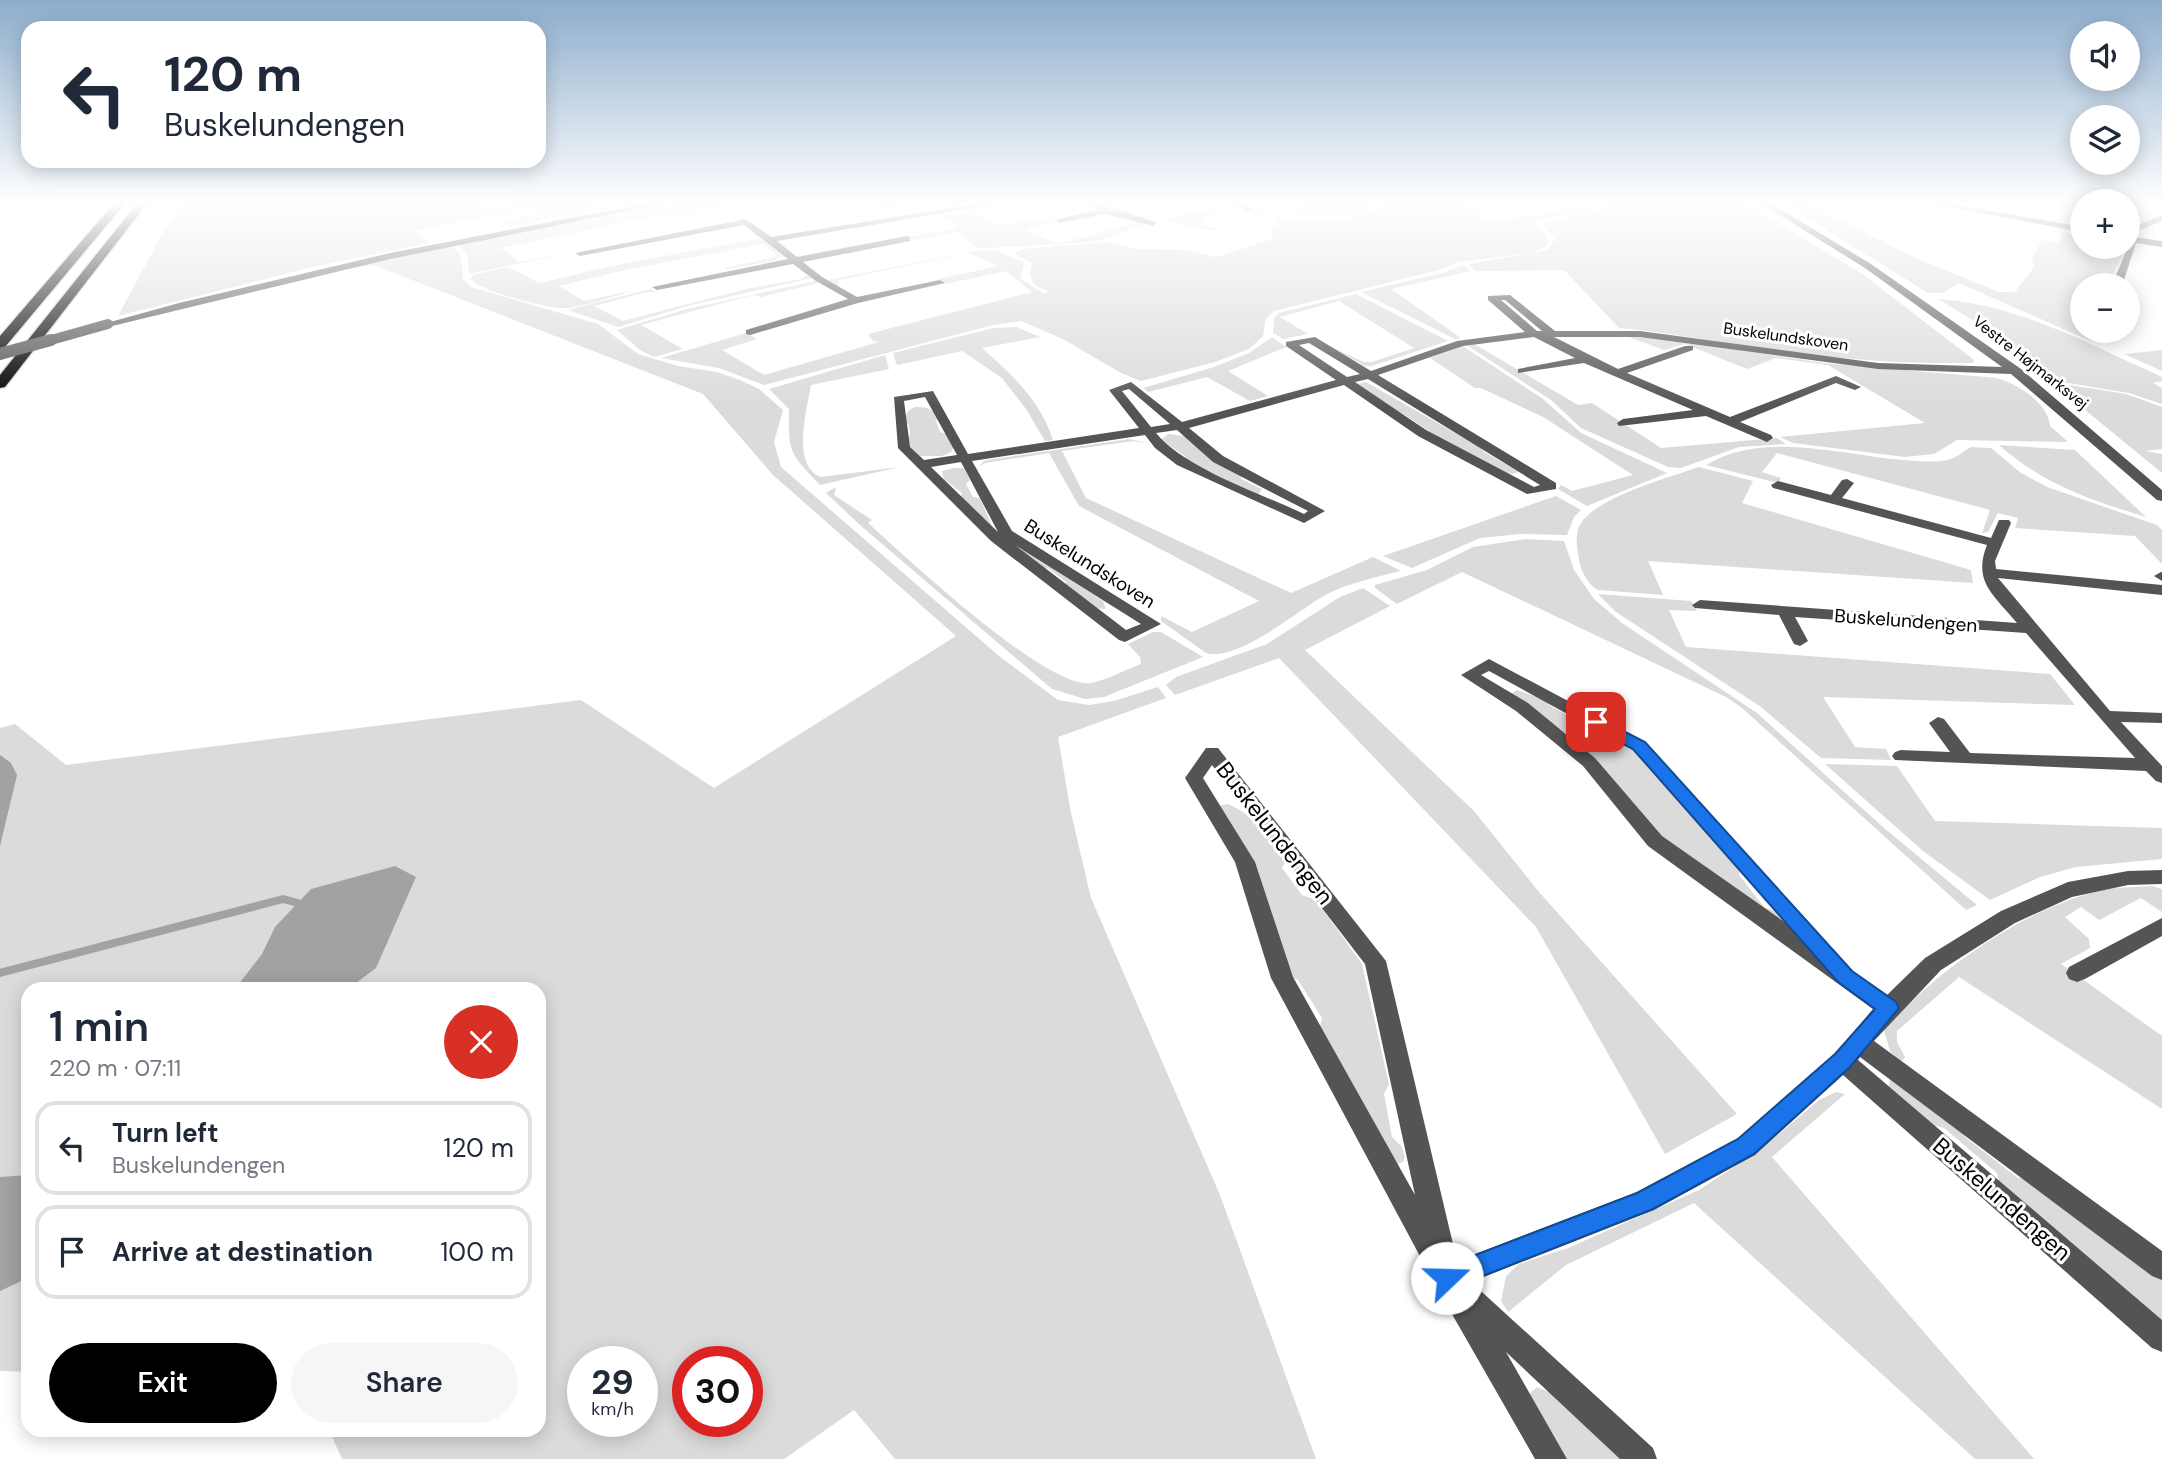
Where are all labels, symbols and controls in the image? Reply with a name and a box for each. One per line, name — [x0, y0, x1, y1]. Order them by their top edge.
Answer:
map controls — [2070, 21, 2140, 343]
button: sound — [2070, 21, 2140, 91]
text: 120 m — [164, 42, 302, 106]
icon: left — [49, 49, 140, 140]
text: Buskelundengen — [164, 104, 405, 146]
button: layers — [2070, 105, 2140, 175]
button: + — [2070, 189, 2140, 259]
button: − — [2070, 273, 2140, 343]
street label: Vestre Højmarksvej — [1969, 311, 2093, 414]
street label: Buskelundskoven — [1722, 317, 1850, 356]
street label: Buskelundskoven — [1020, 513, 1160, 614]
street label: Buskelundengen — [1834, 603, 1978, 638]
pin — [1566, 692, 1626, 752]
icon: arrive — [1577, 703, 1615, 741]
street label: Buskelundengen — [1210, 755, 1340, 911]
text: 1 min — [49, 999, 149, 1054]
button: close — [444, 1005, 518, 1079]
text: 220 m · 07:11 — [49, 1053, 181, 1083]
text: Turn left — [112, 1116, 219, 1150]
icon: left — [53, 1129, 91, 1167]
text: 120 m — [443, 1131, 514, 1165]
street label: Buskelundengen — [1927, 1131, 2077, 1267]
text: Buskelundengen — [112, 1150, 285, 1180]
icon: arrive — [53, 1233, 91, 1271]
text: Arrive at destination — [112, 1235, 373, 1269]
text: 100 m — [440, 1235, 514, 1269]
position arrow — [1410, 1241, 1484, 1315]
button: Exit — [49, 1343, 277, 1423]
button: Share — [291, 1343, 518, 1423]
speed limit sign: 30 — [672, 1346, 763, 1437]
text: 29 — [591, 1359, 634, 1405]
text: km/h — [591, 1397, 634, 1421]

